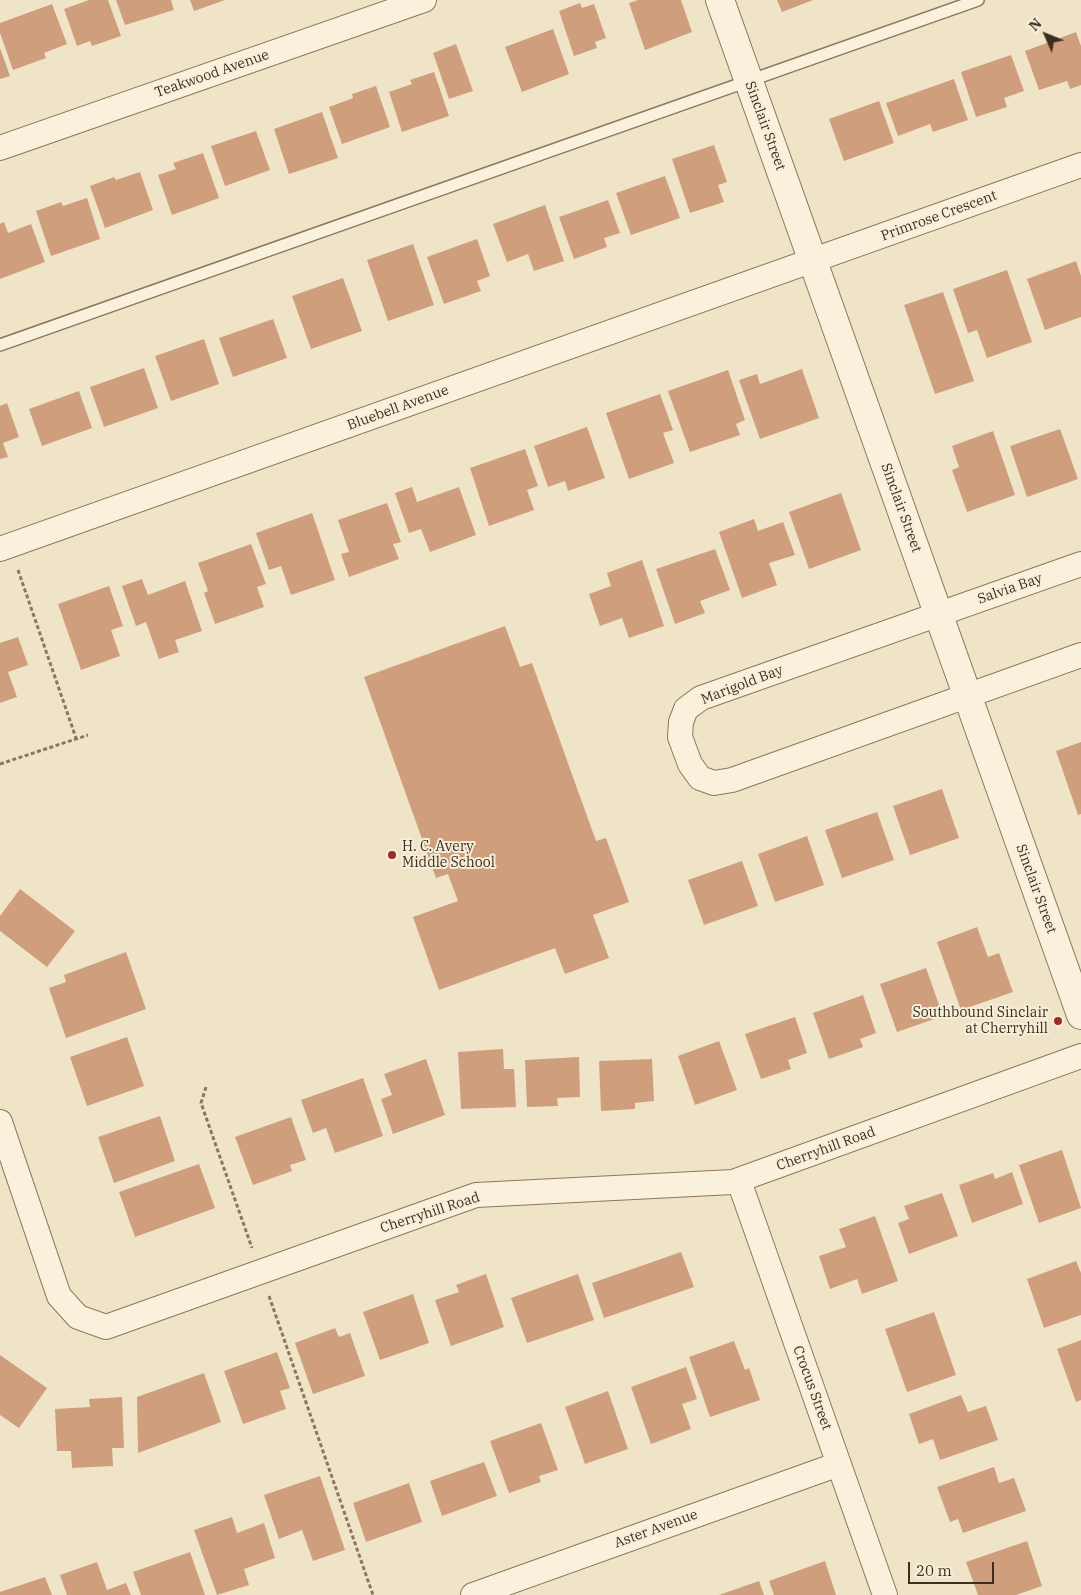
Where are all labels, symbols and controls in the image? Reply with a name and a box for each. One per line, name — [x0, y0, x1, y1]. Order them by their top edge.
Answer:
north arrow — [1021, 10, 1071, 60]
text: N — [1025, 14, 1046, 35]
street label: Teakwood Avenue — [153, 47, 271, 101]
street label: Sinclair Street — [741, 79, 789, 173]
street label: Primrose Crescent — [879, 187, 999, 245]
street label: Bluebell Avenue — [345, 382, 451, 434]
street label: Sinclair Street — [877, 461, 925, 555]
street label: Salvia Bay — [975, 570, 1045, 608]
street label: Marigold Bay — [699, 662, 785, 708]
place label: H. C. Avery Middle School — [402, 839, 495, 872]
street label: Sinclair Street — [1012, 842, 1060, 936]
marker: H. C. Avery Middle School — [386, 849, 398, 861]
place label: Southbound Sinclair at Cherryhill — [912, 1005, 1048, 1038]
marker: Southbound Sinclair at Cherryhill — [1052, 1015, 1064, 1027]
street label: Cherryhill Road — [774, 1123, 878, 1175]
street label: Cherryhill Road — [378, 1189, 482, 1237]
street label: Crocus Street — [789, 1344, 835, 1432]
street label: Aster Avenue — [612, 1506, 700, 1552]
scale bar — [911, 1552, 997, 1584]
text: 20 m — [916, 1561, 952, 1580]

